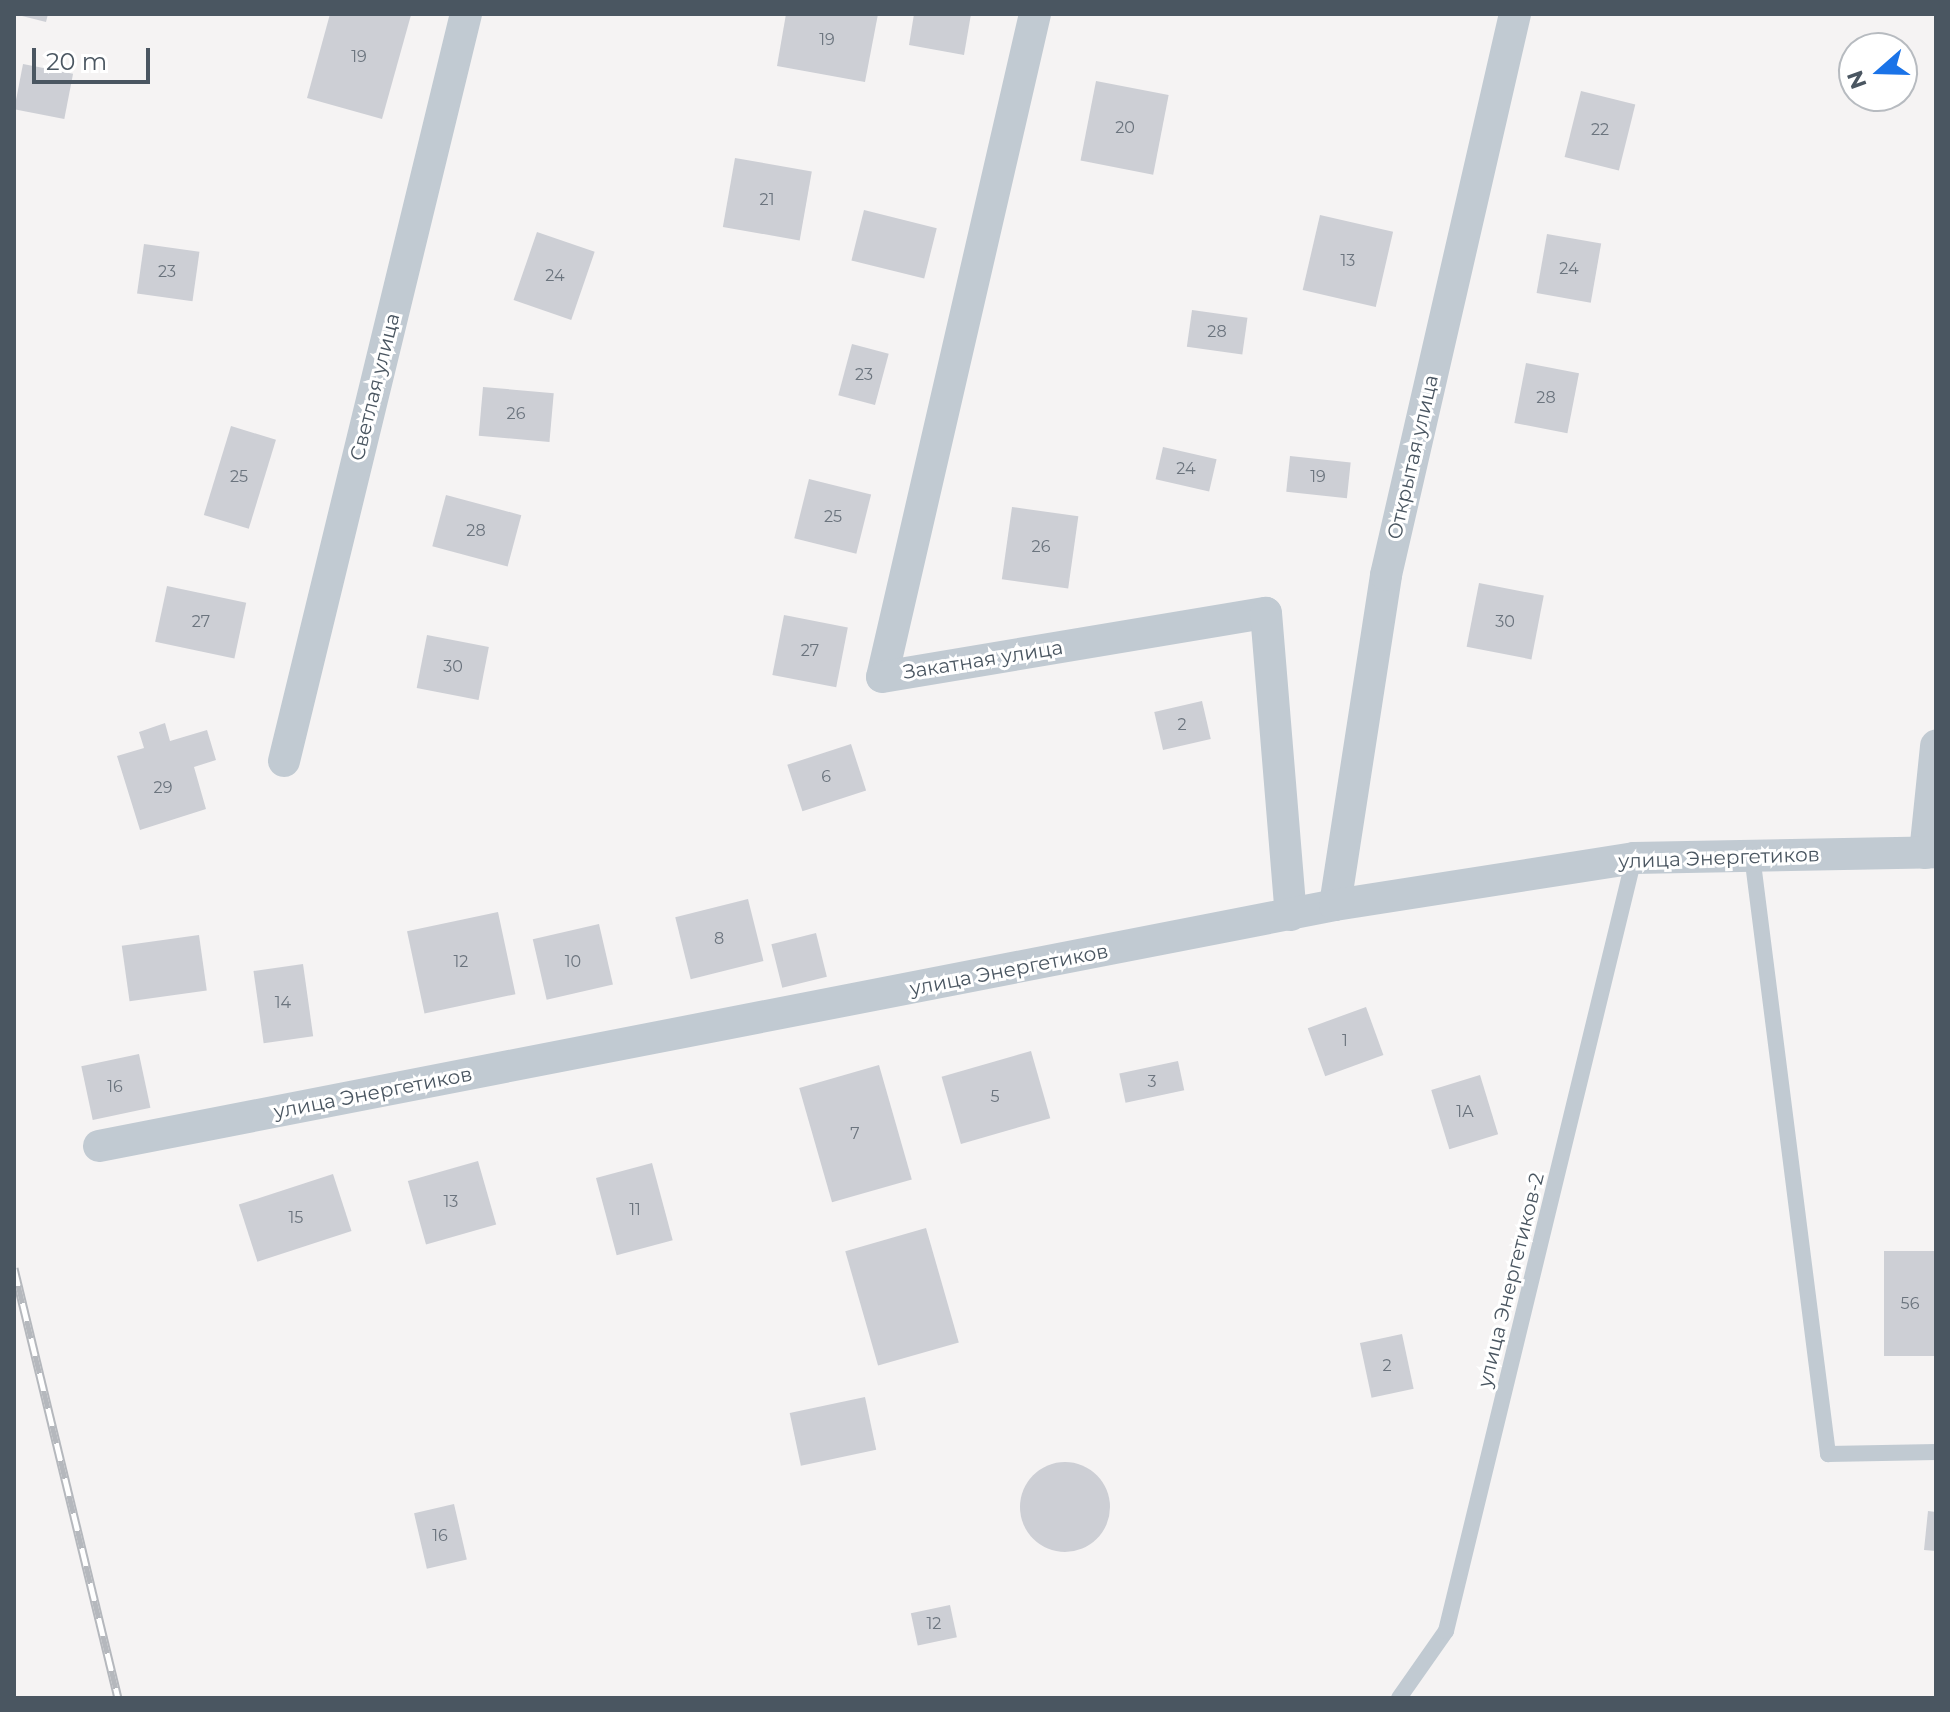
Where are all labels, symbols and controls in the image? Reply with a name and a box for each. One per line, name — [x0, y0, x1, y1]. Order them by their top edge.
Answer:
house number: 19 — [819, 30, 835, 50]
scale bar — [36, 32, 154, 82]
north arrow — [1838, 32, 1918, 112]
text: 20 m — [46, 47, 107, 76]
house number: 19 — [351, 47, 367, 67]
text: N — [1841, 67, 1873, 93]
house number: 20 — [1115, 118, 1135, 138]
house number: 22 — [1591, 120, 1609, 140]
house number: 21 — [760, 190, 774, 210]
house number: 13 — [1341, 251, 1355, 271]
house number: 24 — [1559, 259, 1579, 279]
house number: 23 — [158, 262, 176, 282]
house number: 24 — [545, 266, 565, 286]
street label: Светлая улица — [345, 311, 405, 463]
house number: 28 — [1207, 322, 1227, 342]
house number: 23 — [855, 365, 873, 385]
street label: Открытая улица — [1382, 372, 1444, 542]
house number: 28 — [1536, 388, 1556, 408]
house number: 26 — [507, 404, 525, 424]
house number: 24 — [1176, 459, 1196, 479]
house number: 25 — [230, 467, 248, 487]
house number: 19 — [1310, 467, 1326, 487]
house number: 25 — [824, 507, 842, 527]
house number: 28 — [466, 521, 486, 541]
house number: 26 — [1032, 537, 1050, 557]
house number: 27 — [192, 612, 210, 632]
house number: 30 — [1495, 612, 1515, 632]
street label: Закатная улица — [901, 636, 1065, 684]
house number: 27 — [801, 641, 819, 661]
house number: 30 — [443, 657, 463, 677]
house number: 2 — [1177, 715, 1187, 735]
house number: 6 — [821, 767, 831, 787]
house number: 29 — [154, 778, 172, 798]
street label: улица Энергетиков — [1618, 842, 1820, 874]
house number: 8 — [714, 929, 724, 949]
street label: улица Энергетиков — [908, 939, 1110, 1001]
house number: 12 — [454, 952, 468, 972]
house number: 10 — [565, 952, 581, 972]
house number: 14 — [275, 993, 291, 1013]
house number: 1 — [1342, 1031, 1348, 1051]
street label: улица Энергетиков — [272, 1062, 474, 1124]
house number: 3 — [1147, 1072, 1157, 1092]
house number: 16 — [107, 1077, 123, 1097]
house number: 5 — [990, 1087, 1000, 1107]
house number: 1А — [1456, 1102, 1474, 1122]
house number: 7 — [850, 1124, 860, 1144]
street label: улица Энергетиков-2 — [1473, 1170, 1549, 1390]
house number: 13 — [444, 1192, 458, 1212]
house number: 11 — [629, 1200, 641, 1220]
house number: 15 — [289, 1208, 303, 1228]
house number: 56 — [1901, 1294, 1919, 1314]
house number: 2 — [1382, 1356, 1392, 1376]
house number: 16 — [432, 1526, 448, 1546]
house number: 12 — [927, 1614, 941, 1634]

